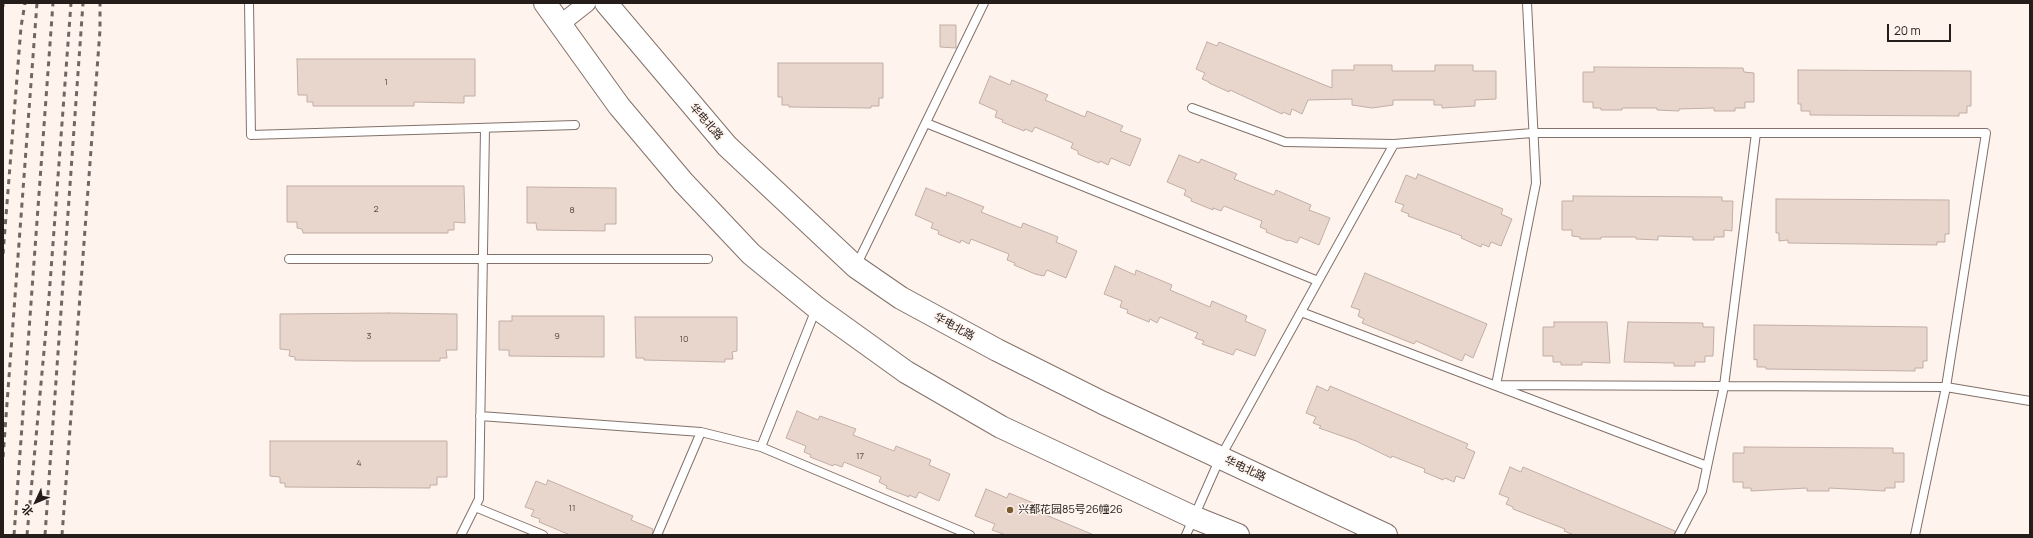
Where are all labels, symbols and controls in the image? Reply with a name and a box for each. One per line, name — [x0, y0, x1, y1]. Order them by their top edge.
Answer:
scale bar — [1889, 16, 1953, 42]
text: 20 m — [1894, 22, 1921, 39]
house number: 1 — [384, 77, 388, 87]
street label: 华电北路 — [687, 101, 725, 143]
house number: 2 — [373, 204, 379, 214]
house number: 8 — [569, 205, 575, 215]
street label: 华电北路 — [932, 311, 976, 343]
house number: 3 — [367, 331, 371, 341]
house number: 9 — [554, 331, 560, 341]
house number: 10 — [680, 334, 688, 344]
house number: 17 — [856, 451, 864, 461]
street label: 华电北路 — [1222, 454, 1268, 484]
house number: 4 — [356, 458, 362, 468]
north arrow — [16, 482, 56, 522]
text: 北 — [18, 502, 36, 520]
house number: 11 — [568, 503, 576, 513]
place label: 兴都花园85号26幢26 — [1018, 503, 1123, 517]
marker: 兴都花园85号26幢26 — [1005, 505, 1015, 515]

